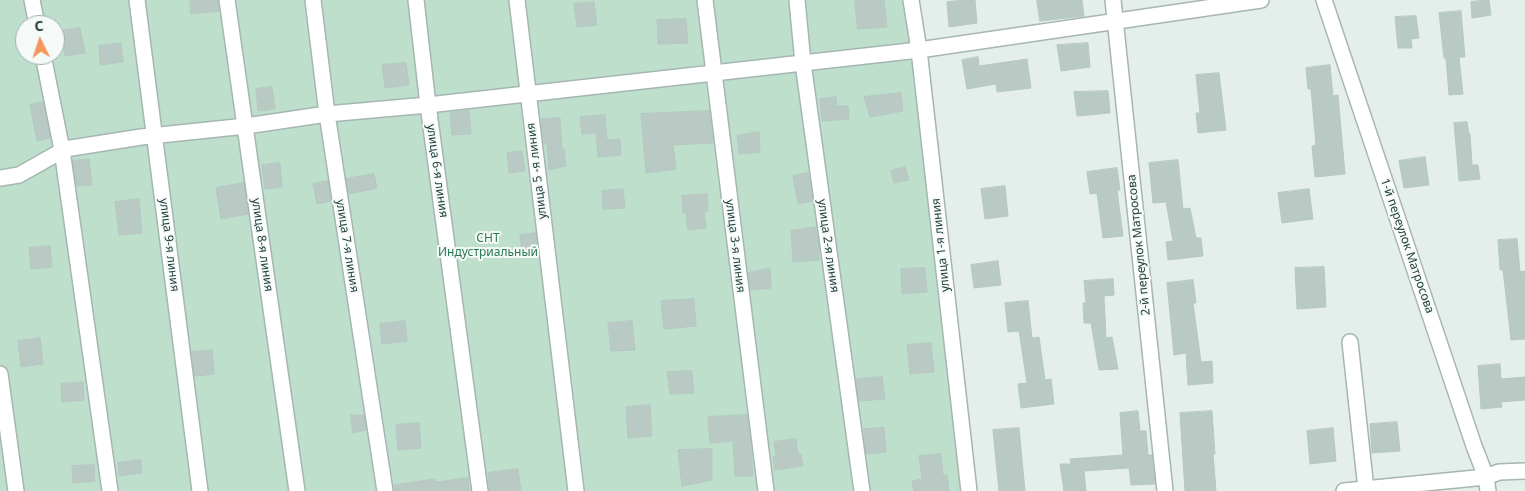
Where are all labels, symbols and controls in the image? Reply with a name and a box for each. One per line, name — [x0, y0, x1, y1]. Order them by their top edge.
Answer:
north arrow — [15, 15, 65, 65]
text: С — [34, 16, 44, 35]
street label: улица 5 -я линия — [524, 122, 550, 220]
street label: улица 6-я линия — [423, 123, 451, 219]
street label: 2-й переулок Матросова — [1124, 174, 1154, 316]
street label: 1-й переулок Матросова — [1377, 177, 1437, 315]
street label: улица 9-я линия — [156, 197, 182, 293]
street label: улица 8-я линия — [248, 197, 276, 293]
street label: улица 1-я линия — [929, 197, 953, 293]
street label: улица 7-я линия — [333, 198, 361, 294]
street label: улица 3-я линия — [722, 198, 748, 294]
street label: улица 2-я линия — [814, 198, 842, 294]
park label: СНТ Индустриальный — [438, 232, 538, 260]

